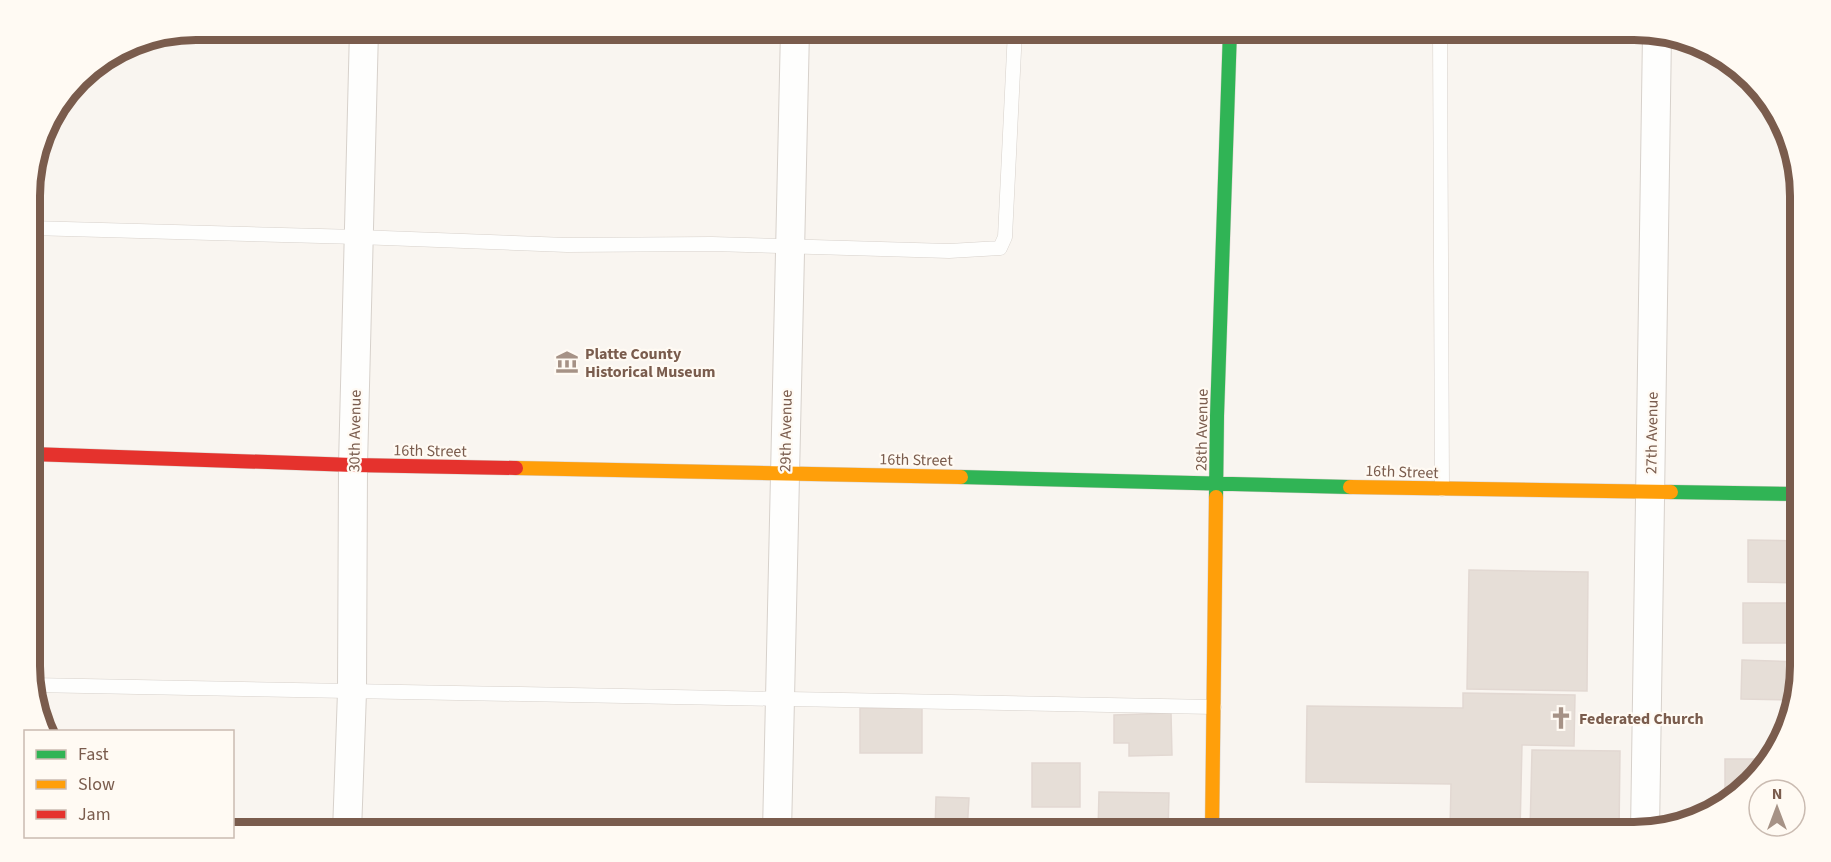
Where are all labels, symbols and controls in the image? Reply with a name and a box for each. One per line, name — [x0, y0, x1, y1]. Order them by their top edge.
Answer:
place label: Platte County Historical Museum — [585, 343, 715, 383]
museum icon: Platte County Historical Museum — [554, 349, 580, 375]
street label: 28th Avenue — [1190, 389, 1214, 471]
street label: 30th Avenue — [343, 390, 367, 472]
street label: 29th Avenue — [774, 390, 798, 472]
street label: 27th Avenue — [1640, 392, 1664, 474]
street label: 16th Street — [393, 439, 467, 463]
street label: 16th Street — [879, 448, 953, 472]
street label: 16th Street — [1365, 460, 1440, 484]
church icon: Federated Church — [1548, 705, 1574, 731]
place label: Federated Church — [1579, 708, 1704, 730]
legend — [24, 730, 234, 838]
text: Fast — [78, 742, 109, 767]
text: Slow — [78, 772, 115, 797]
north arrow — [1747, 778, 1807, 838]
text: N — [1772, 783, 1782, 805]
text: Jam — [78, 802, 111, 827]

